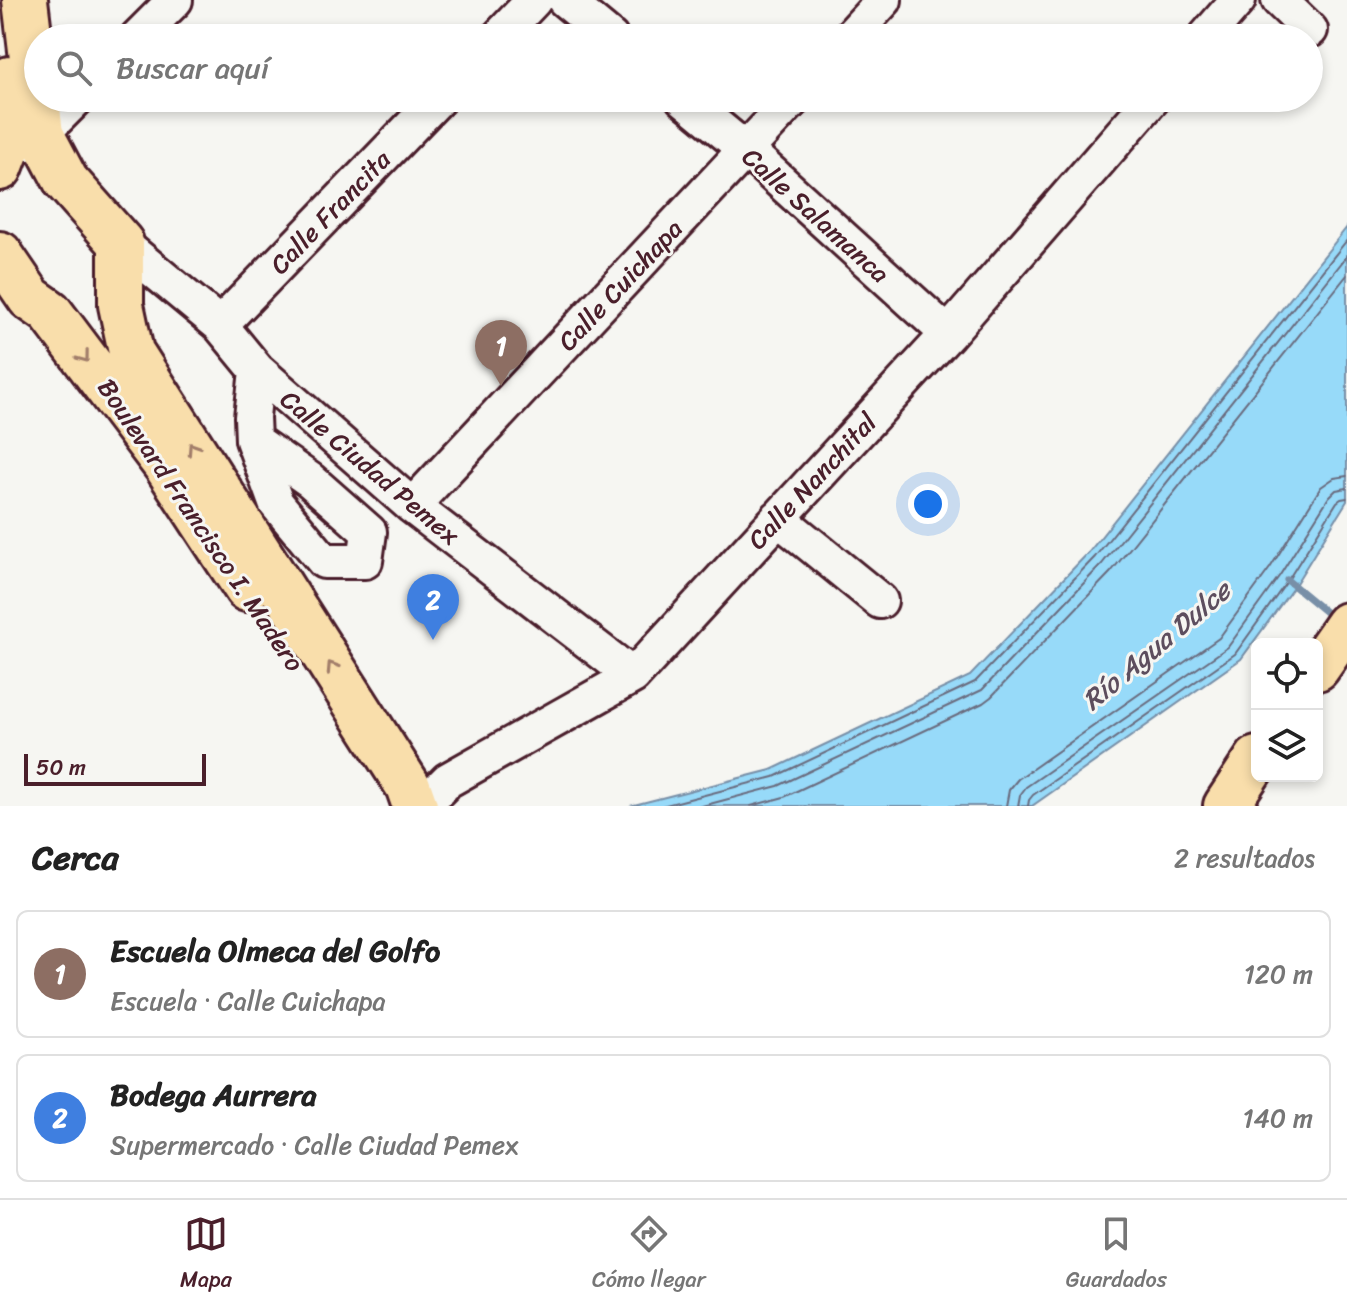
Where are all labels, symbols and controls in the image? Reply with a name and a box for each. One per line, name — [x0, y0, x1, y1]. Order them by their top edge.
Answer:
search box — [24, 24, 1323, 112]
text: Buscar aquí — [116, 41, 269, 95]
icon: search — [52, 46, 96, 90]
street label: Calle Salamanca — [731, 135, 901, 295]
street label: Calle Francita — [258, 138, 403, 285]
street label: Calle Cuichapa — [546, 208, 694, 362]
pin: 1 — [475, 320, 527, 386]
one-way arrow — [75, 348, 89, 363]
street label: Boulevard Francisco I. Madero — [85, 369, 317, 681]
street label: Calle Ciudad Pemex — [270, 377, 471, 557]
street label: Calle Nanchital — [736, 401, 889, 560]
one-way arrow — [187, 442, 202, 457]
your location — [908, 484, 948, 524]
water label: Río Agua Dulce — [1070, 566, 1244, 723]
pin: 2 — [407, 574, 459, 640]
map controls — [1251, 638, 1323, 782]
button: locate — [1251, 638, 1323, 710]
one-way arrow — [327, 661, 342, 676]
button: layers — [1251, 710, 1323, 782]
text: 50 m — [36, 748, 86, 787]
scale bar — [24, 750, 206, 786]
text: Cerca — [32, 828, 119, 888]
text: 2 resultados — [1174, 835, 1315, 881]
text: Escuela Olmeca del Golfo — [110, 924, 440, 978]
text: 1 — [54, 951, 66, 997]
text: 120 m — [1244, 951, 1313, 997]
text: Escuela · Calle Cuichapa — [110, 978, 386, 1024]
text: Bodega Aurrera — [110, 1068, 317, 1122]
text: 2 — [52, 1095, 68, 1141]
text: 140 m — [1242, 1095, 1313, 1141]
text: Supermercado · Calle Ciudad Pemex — [110, 1122, 518, 1168]
tab: Mapa — [180, 1212, 232, 1299]
tab: Cómo llegar — [592, 1212, 706, 1299]
tab: Guardados — [1066, 1212, 1167, 1299]

